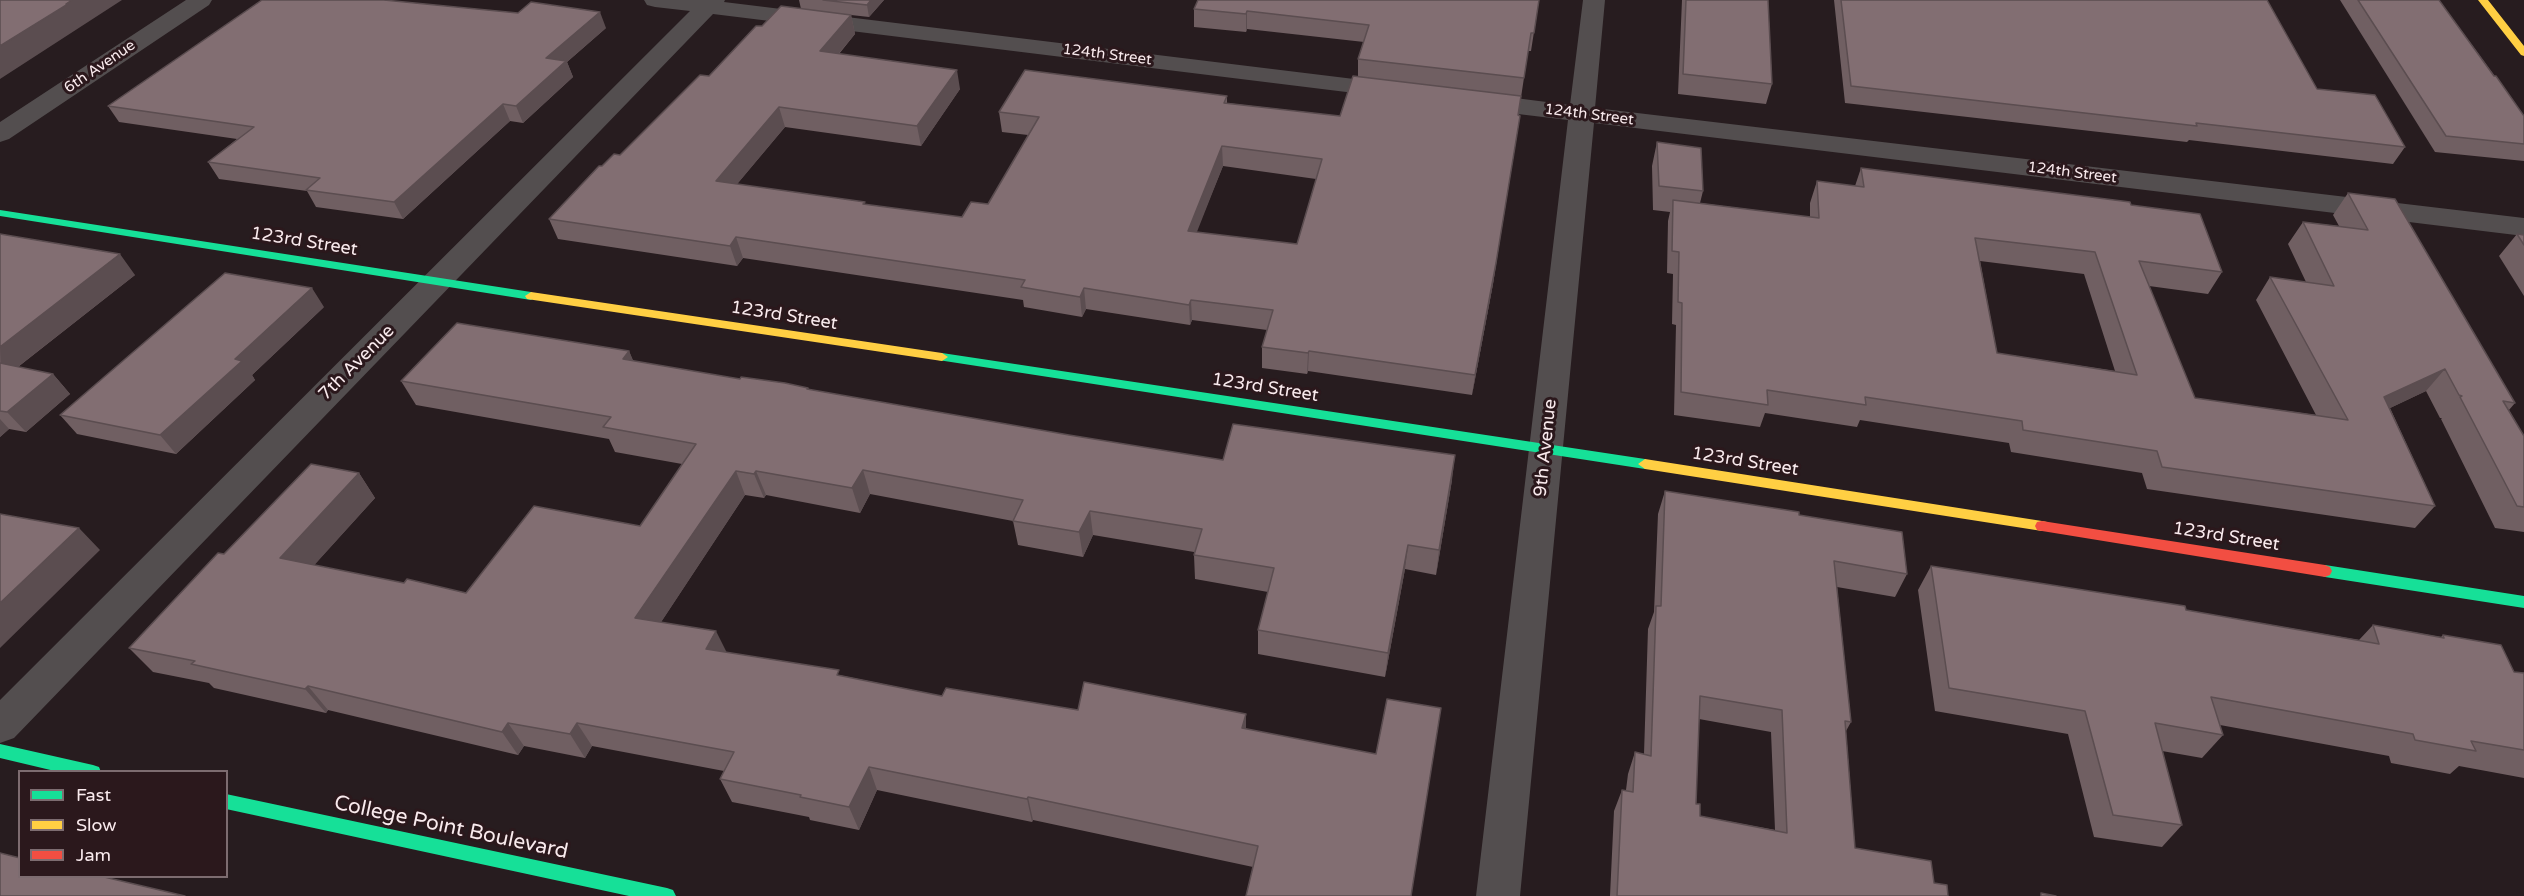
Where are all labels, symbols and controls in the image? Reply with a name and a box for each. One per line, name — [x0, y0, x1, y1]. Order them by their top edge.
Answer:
street label: 6th Avenue — [61, 37, 139, 97]
street label: 124th Street — [1061, 41, 1153, 69]
street label: 124th Street — [1543, 101, 1635, 129]
street label: 124th Street — [2026, 159, 2118, 187]
street label: 123rd Street — [249, 223, 359, 261]
street label: 123rd Street — [729, 297, 839, 335]
street label: 7th Avenue — [315, 321, 399, 405]
street label: 123rd Street — [1210, 369, 1320, 407]
street label: 9th Avenue — [1530, 398, 1562, 498]
street label: 123rd Street — [1690, 443, 1800, 481]
street label: 123rd Street — [2171, 518, 2281, 556]
legend — [18, 770, 228, 878]
text: Fast — [76, 784, 111, 806]
street label: College Point Boulevard — [332, 791, 570, 865]
text: Slow — [76, 814, 117, 836]
text: Jam — [76, 844, 111, 866]

